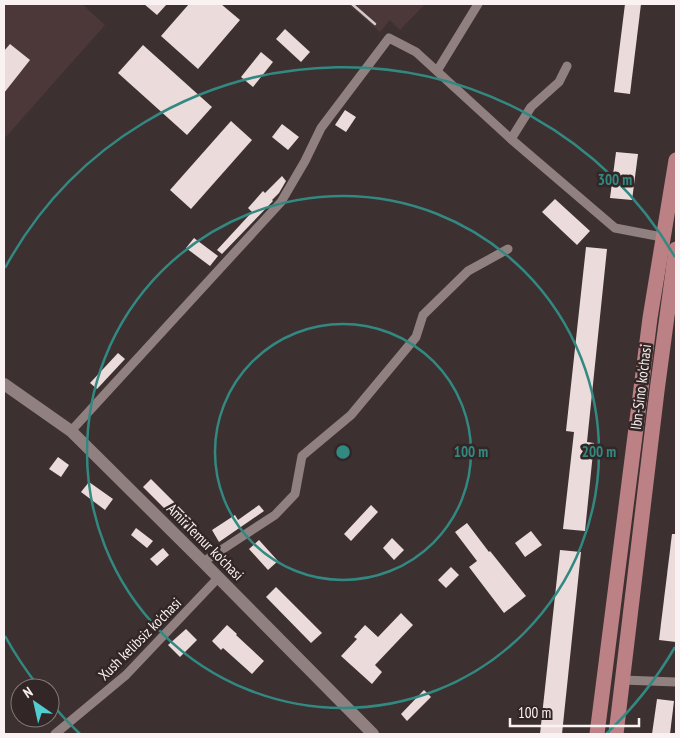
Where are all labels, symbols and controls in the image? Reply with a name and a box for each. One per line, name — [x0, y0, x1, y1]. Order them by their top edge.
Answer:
text: 300 m — [598, 170, 632, 189]
street label: Ibn-Sino ko'chasi — [626, 343, 655, 431]
text: 100 m — [454, 442, 488, 461]
text: 200 m — [582, 442, 616, 461]
centre of rings — [334, 443, 352, 461]
street label: Amir Temur ko'chasi — [163, 499, 248, 584]
street label: Xush kelibsiz ko'chasi — [94, 593, 185, 684]
north arrow — [10, 678, 60, 728]
text: N — [20, 683, 36, 702]
scale bar — [510, 696, 639, 728]
text: 100 m — [518, 703, 551, 722]

